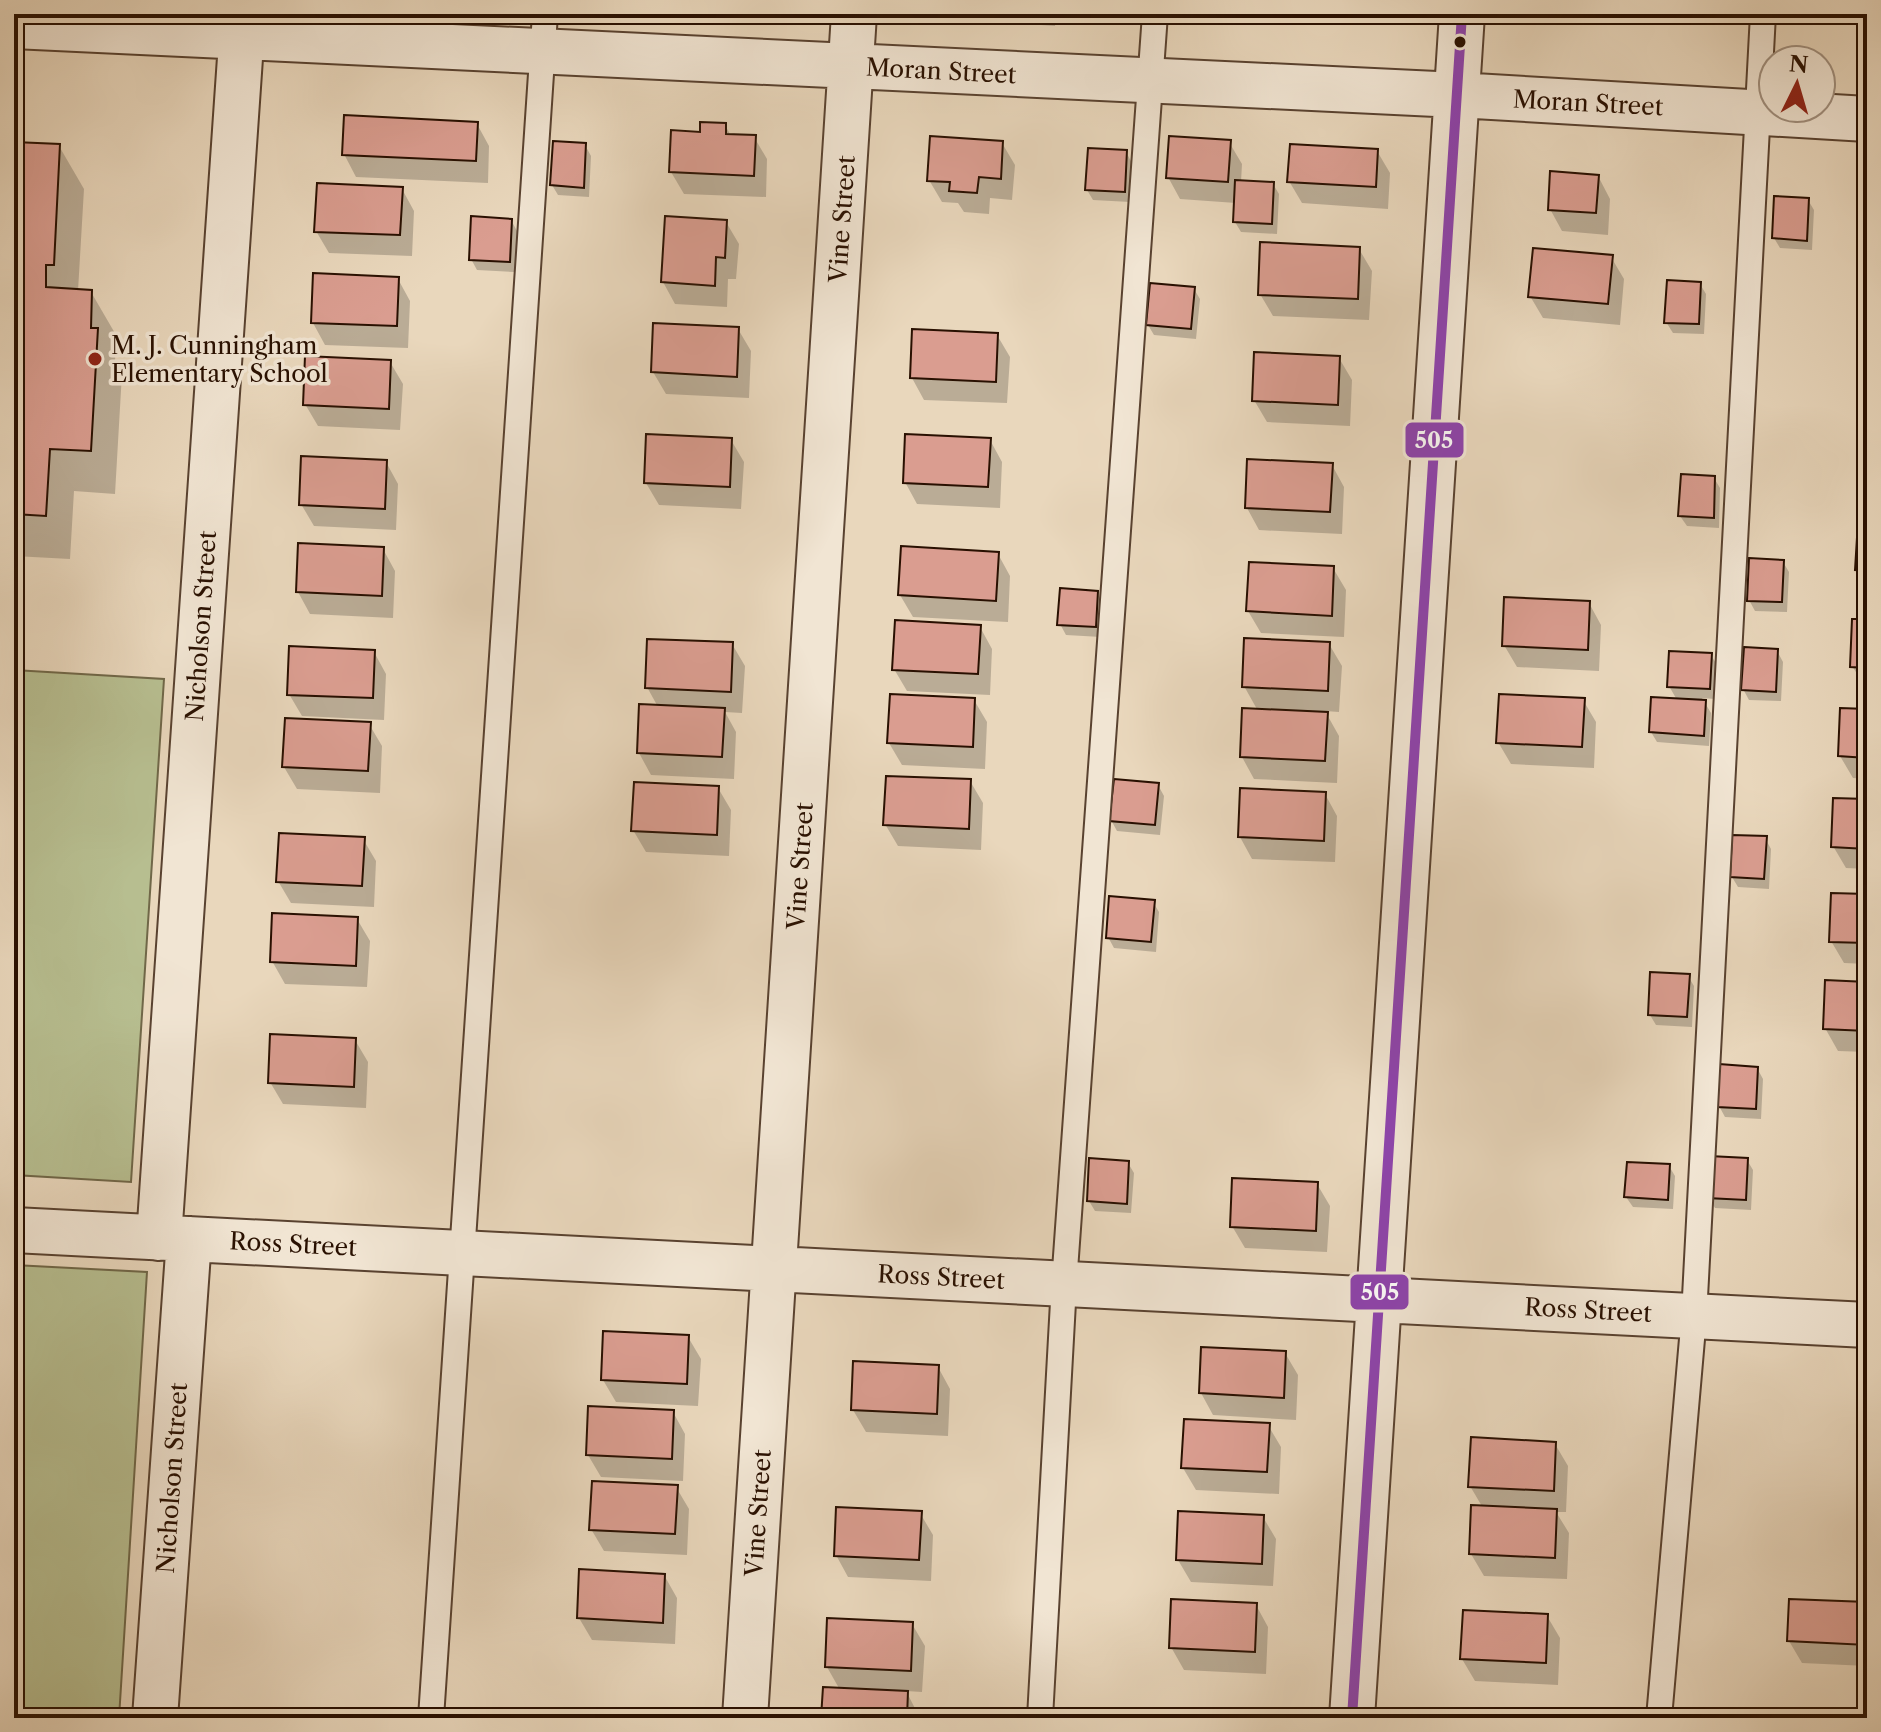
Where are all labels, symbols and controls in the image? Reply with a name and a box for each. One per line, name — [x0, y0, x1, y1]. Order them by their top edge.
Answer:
unlabelled marker — [1452, 34, 1468, 50]
north arrow — [1757, 44, 1837, 124]
text: N — [1788, 50, 1809, 79]
street label: Moran Street — [865, 53, 1017, 89]
street label: Moran Street — [1512, 85, 1664, 121]
street label: Vine Street — [823, 154, 861, 285]
place label: M. J. Cunningham Elementary School — [111, 331, 328, 388]
marker: M. J. Cunningham Elementary School — [86, 350, 104, 368]
line badge: 505 — [1404, 421, 1465, 459]
text: 505 — [1415, 427, 1453, 454]
street label: Nicholson Street — [180, 529, 222, 722]
street label: Vine Street — [781, 801, 819, 932]
street label: Ross Street — [229, 1226, 358, 1262]
street label: Ross Street — [877, 1259, 1006, 1295]
line badge: 505 — [1349, 1273, 1410, 1311]
text: 505 — [1361, 1279, 1399, 1306]
street label: Ross Street — [1524, 1292, 1653, 1328]
street label: Nicholson Street — [151, 1381, 193, 1574]
street label: Vine Street — [739, 1448, 777, 1579]

